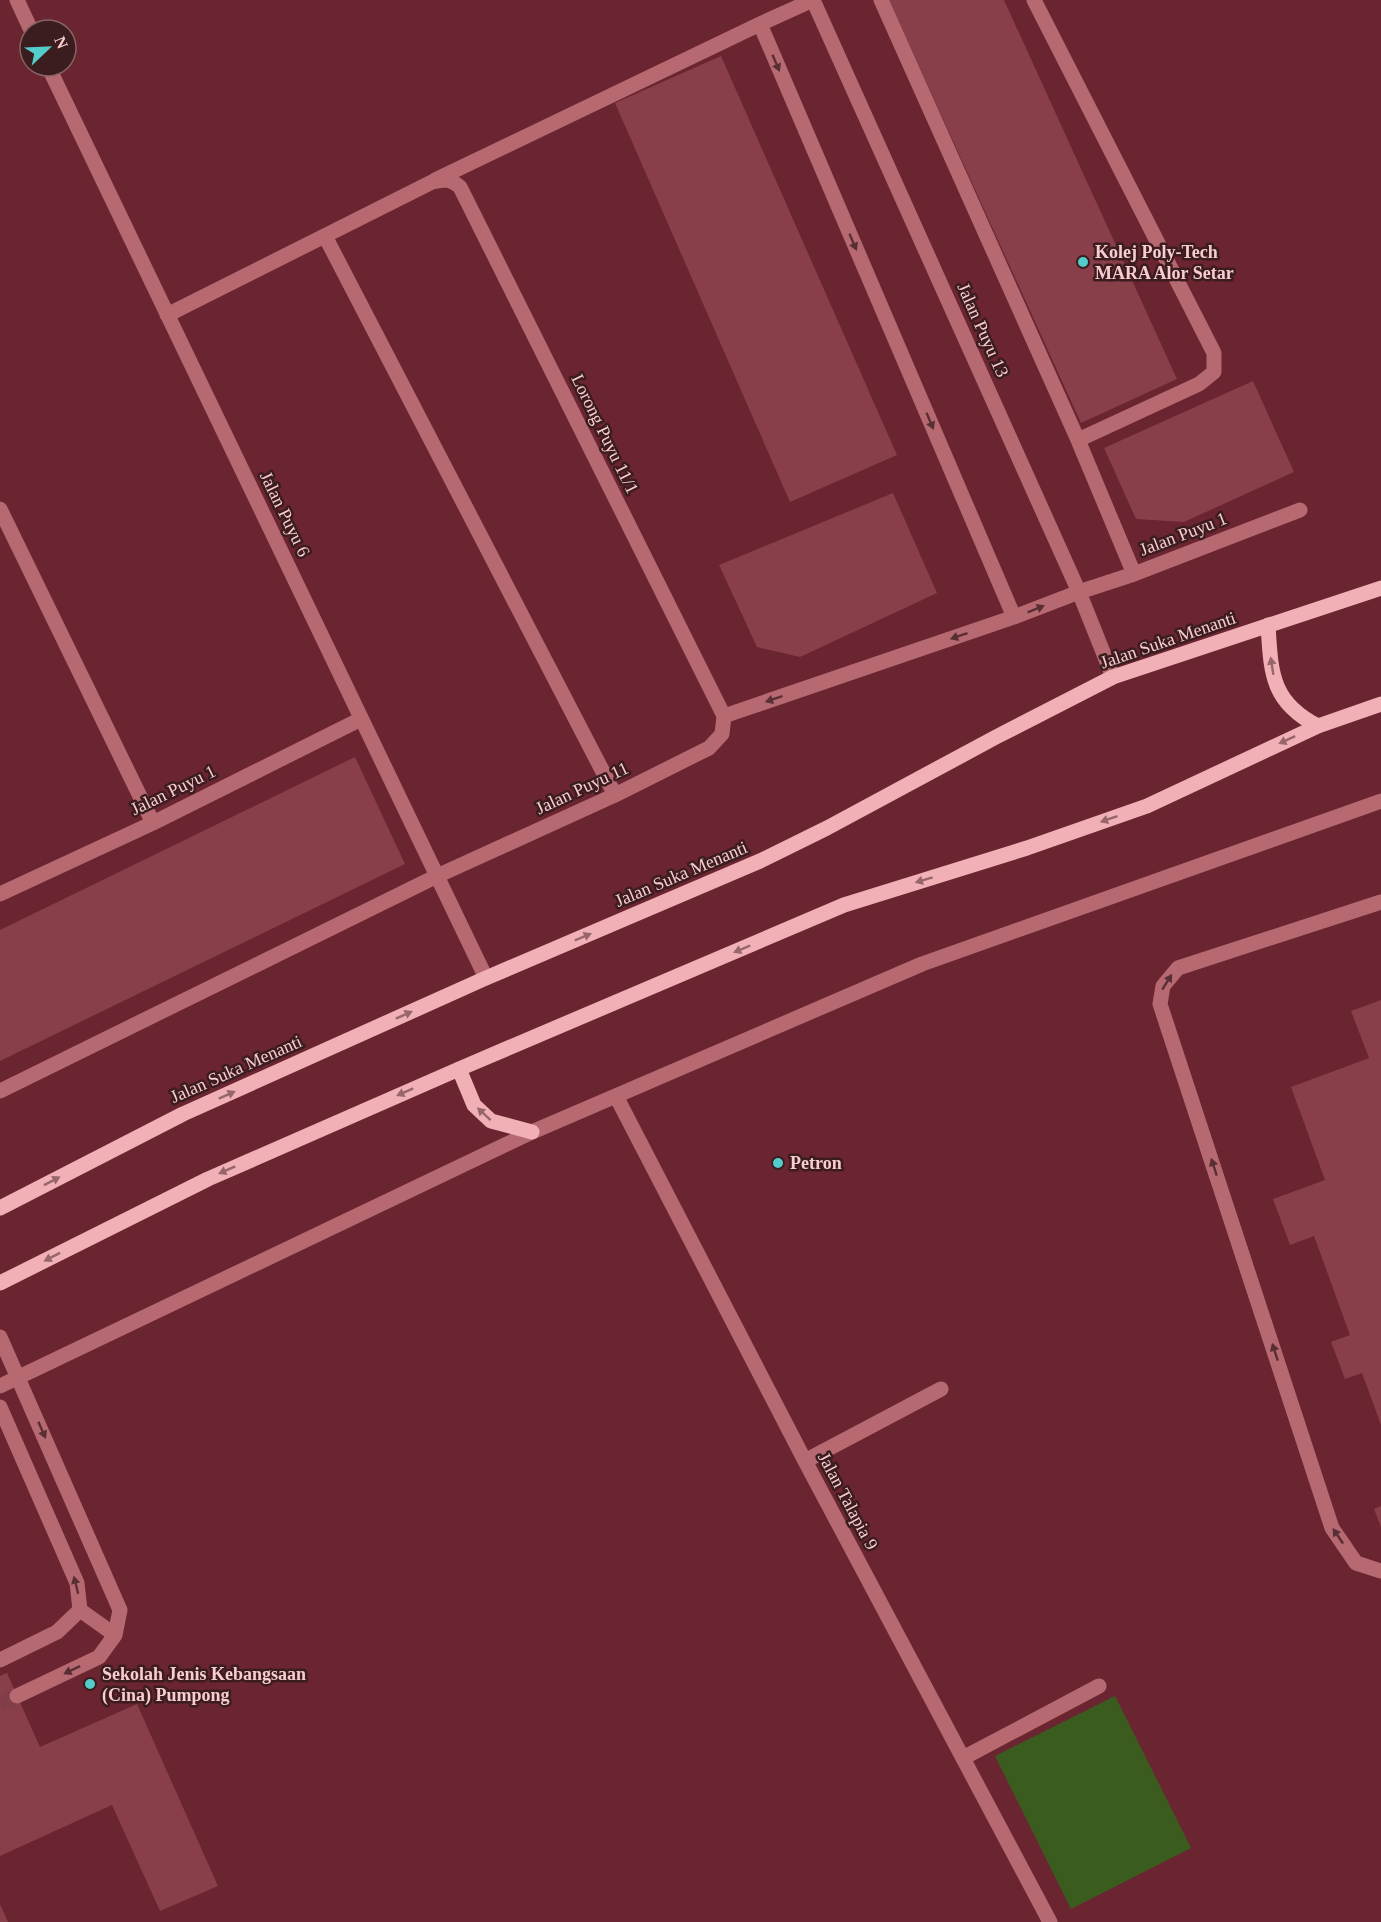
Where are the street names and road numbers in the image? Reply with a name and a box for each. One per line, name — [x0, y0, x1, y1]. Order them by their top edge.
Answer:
street label: Jalan Puyu 13 — [953, 280, 1013, 380]
street label: Lorong Puyu 11/1 — [567, 371, 643, 497]
street label: Jalan Puyu 6 — [256, 468, 314, 560]
street label: Jalan Puyu 1 — [1136, 508, 1230, 560]
street label: Jalan Suka Menanti — [1098, 607, 1238, 673]
street label: Jalan Puyu 11 — [532, 758, 632, 818]
street label: Jalan Puyu 1 — [127, 761, 219, 819]
street label: Jalan Suka Menanti — [612, 837, 750, 911]
street label: Jalan Suka Menanti — [167, 1031, 305, 1107]
street label: Jalan Talapia 9 — [814, 1449, 882, 1553]

